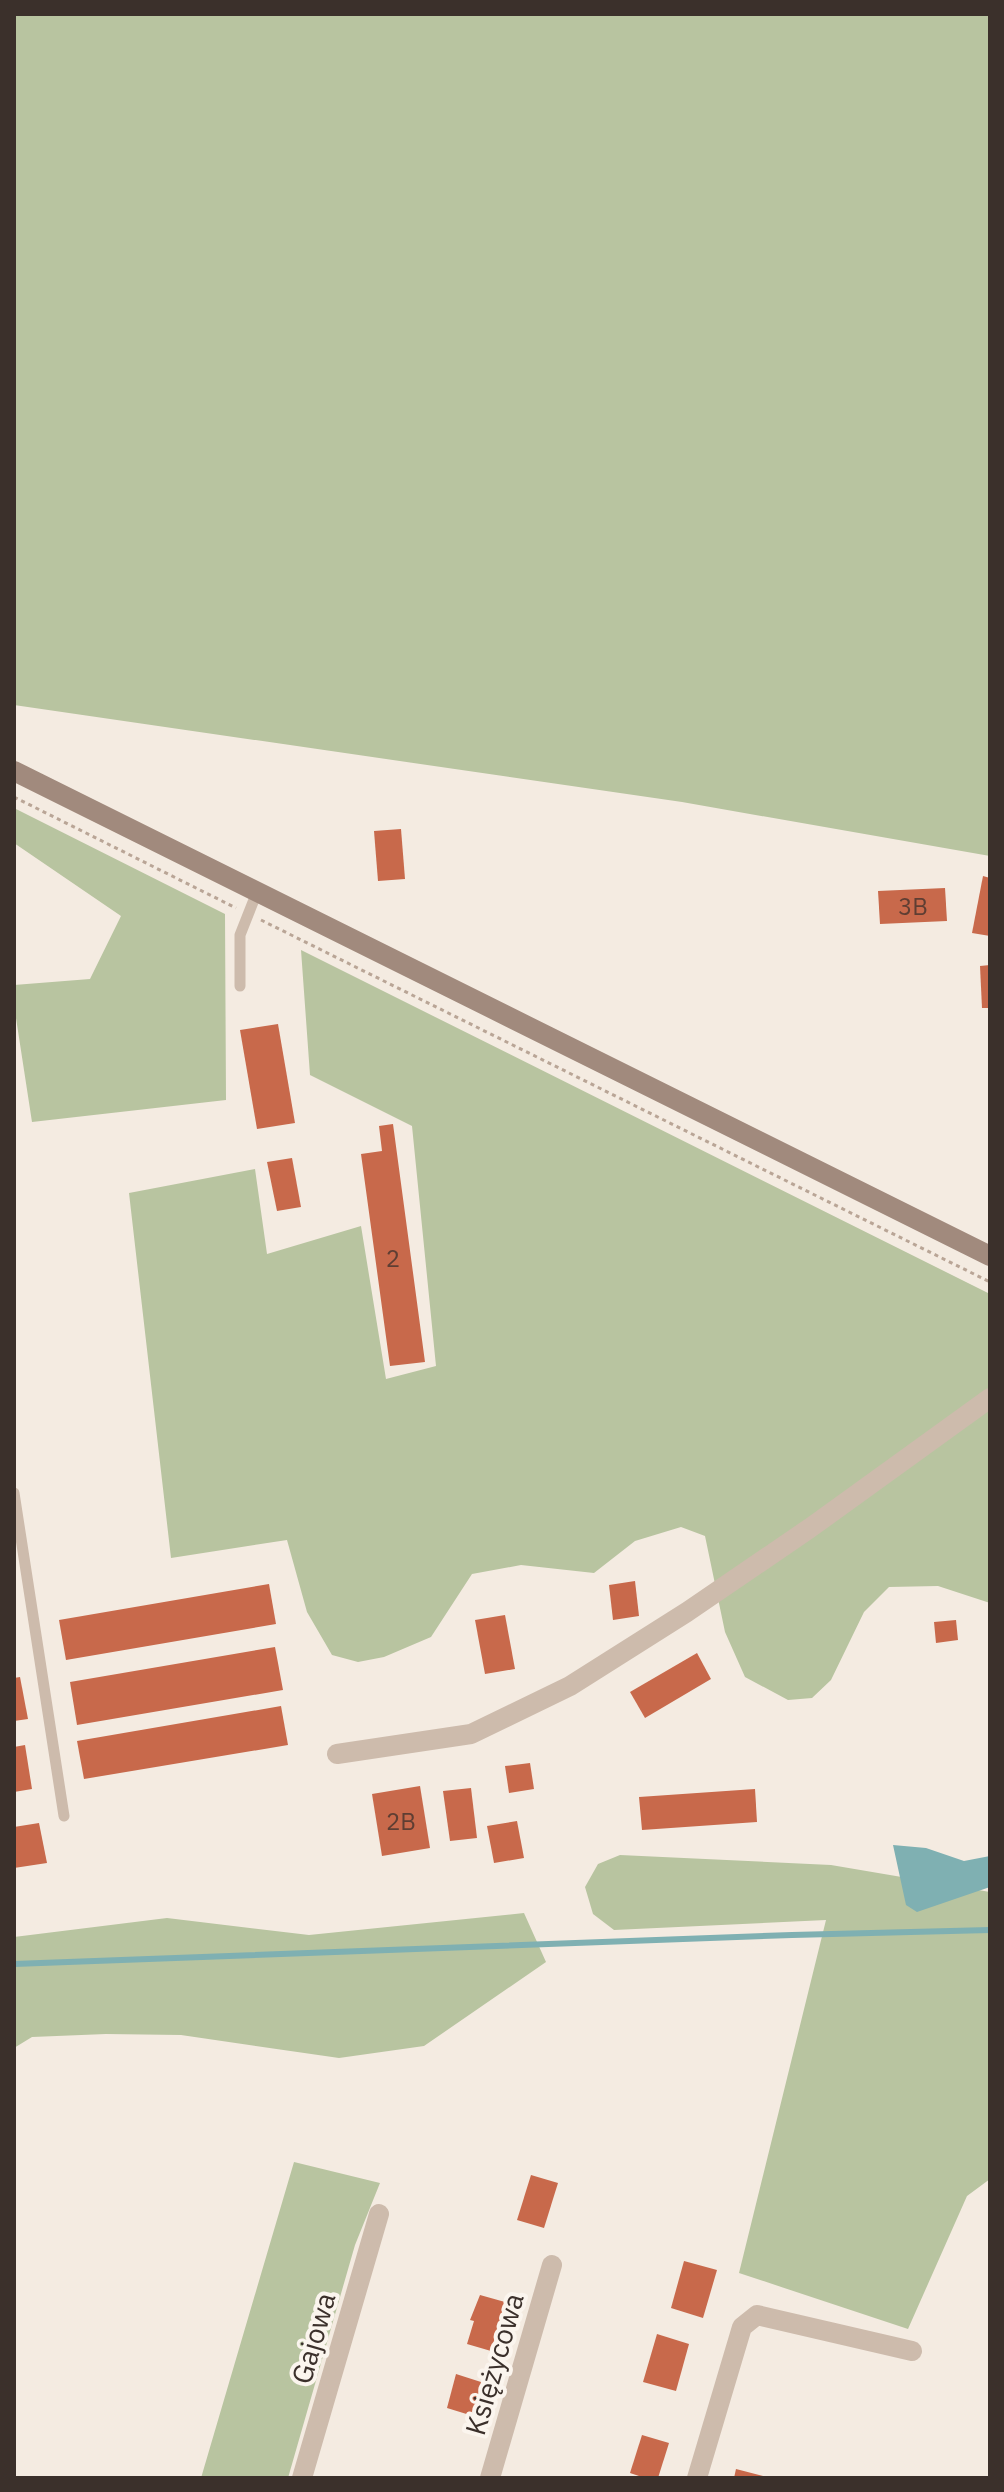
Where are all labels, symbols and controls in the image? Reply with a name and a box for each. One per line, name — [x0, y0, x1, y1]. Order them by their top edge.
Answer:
house number: 3B — [898, 890, 928, 922]
house number: 2 — [386, 1242, 400, 1274]
house number: 2B — [386, 1805, 416, 1837]
street label: Gajowa — [282, 2288, 344, 2388]
street label: Księżycowa — [456, 2289, 532, 2439]

